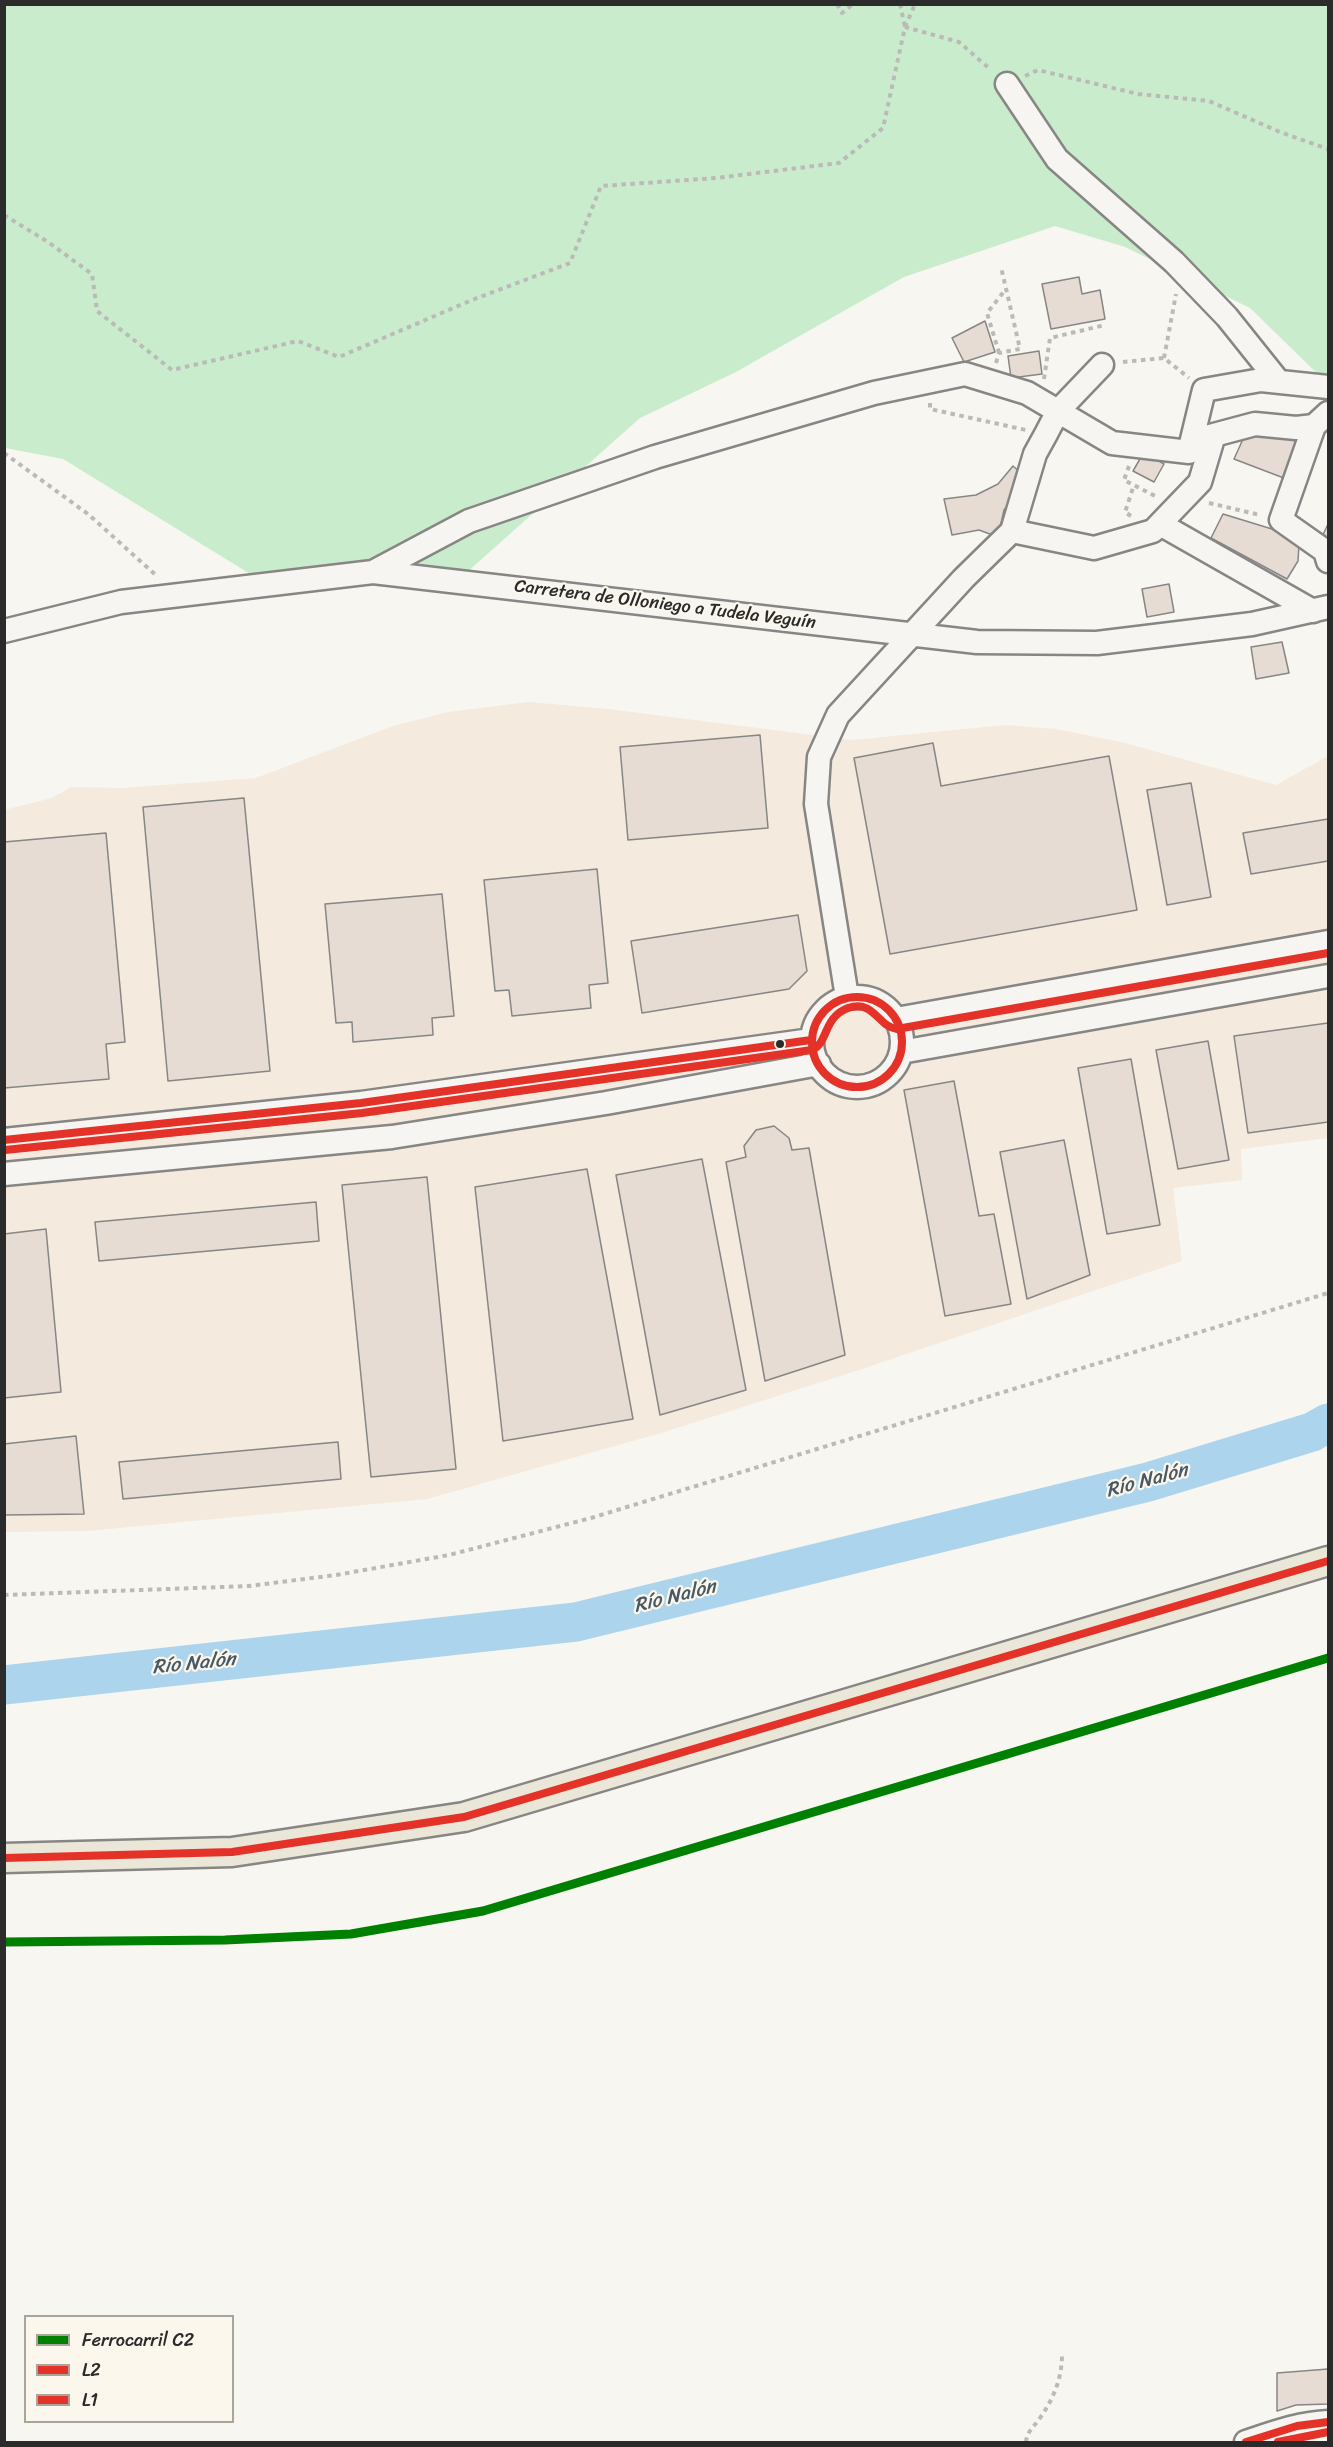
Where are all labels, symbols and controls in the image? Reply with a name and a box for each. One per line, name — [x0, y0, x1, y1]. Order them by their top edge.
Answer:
street label: Carretera de Olloniego a Tudela Veguín — [513, 576, 817, 634]
unlabelled marker — [774, 1038, 786, 1050]
water label: Río Nalón — [1104, 1459, 1190, 1503]
water label: Río Nalón — [632, 1575, 718, 1619]
water label: Río Nalón — [151, 1648, 237, 1680]
legend — [24, 2315, 234, 2423]
text: Ferrocarril C2 — [82, 2324, 194, 2356]
text: L2 — [82, 2354, 101, 2386]
text: L1 — [82, 2384, 98, 2416]

